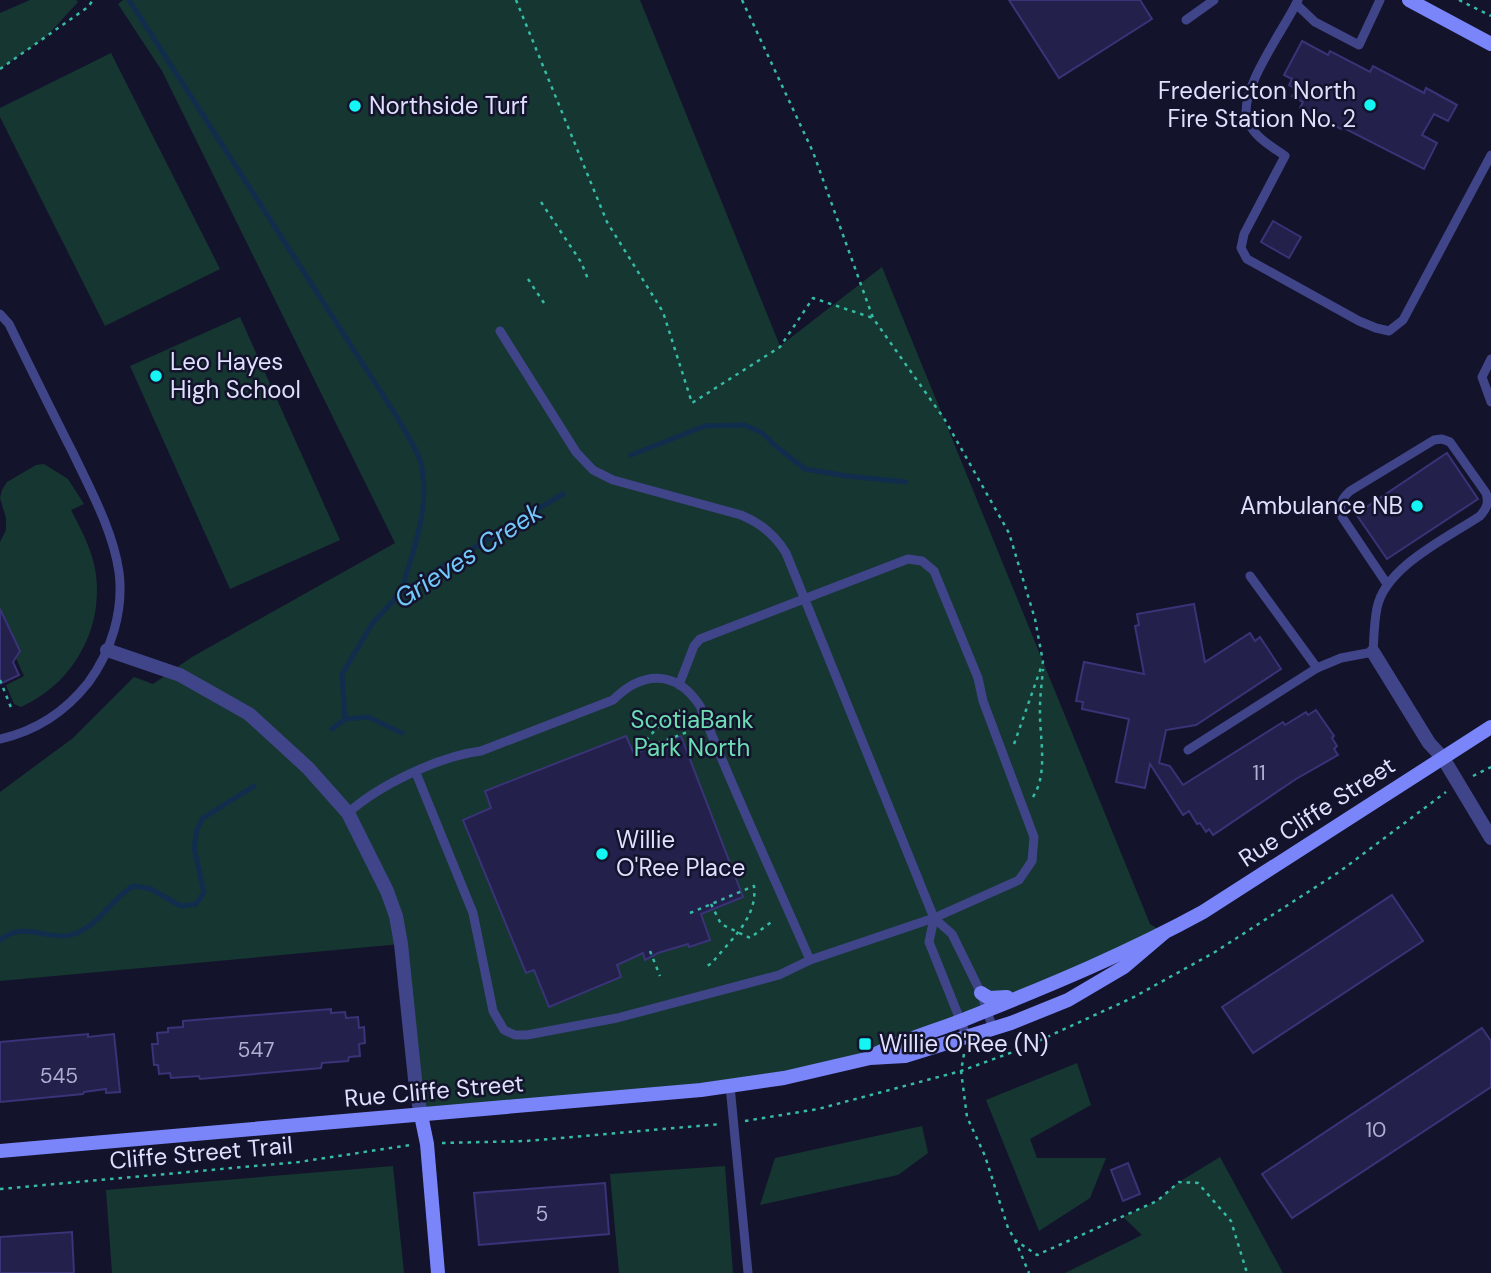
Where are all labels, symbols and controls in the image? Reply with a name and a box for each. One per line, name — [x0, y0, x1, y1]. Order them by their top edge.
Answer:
place label: Fredericton North Fire Station No. 2 — [1158, 75, 1356, 134]
place label: Northside Turf — [369, 90, 528, 121]
marker: Fredericton North Fire Station No. 2 — [1362, 97, 1378, 113]
marker: Northside Turf — [347, 98, 363, 114]
place label: Leo Hayes High School — [170, 346, 301, 405]
marker: Leo Hayes High School — [148, 368, 164, 384]
place label: Ambulance NB — [1240, 490, 1403, 521]
water label: Grieves Creek — [388, 494, 549, 616]
marker: Ambulance NB — [1409, 498, 1425, 514]
park label: ScotiaBank Park North — [630, 704, 754, 763]
street label: Rue Cliffe Street — [1233, 750, 1401, 874]
house number: 11 — [1252, 759, 1266, 787]
place label: Willie O'Ree Place — [616, 824, 745, 883]
marker: Willie O'Ree Place — [594, 846, 610, 862]
place label: Willie O'Ree (N) — [879, 1028, 1049, 1059]
house number: 547 — [238, 1036, 274, 1064]
marker: Willie O'Ree (N) — [857, 1036, 873, 1052]
house number: 545 — [40, 1062, 78, 1090]
street label: Rue Cliffe Street — [343, 1067, 525, 1114]
house number: 10 — [1366, 1116, 1386, 1144]
street label: Cliffe Street Trail — [108, 1129, 294, 1176]
house number: 5 — [536, 1200, 548, 1228]

